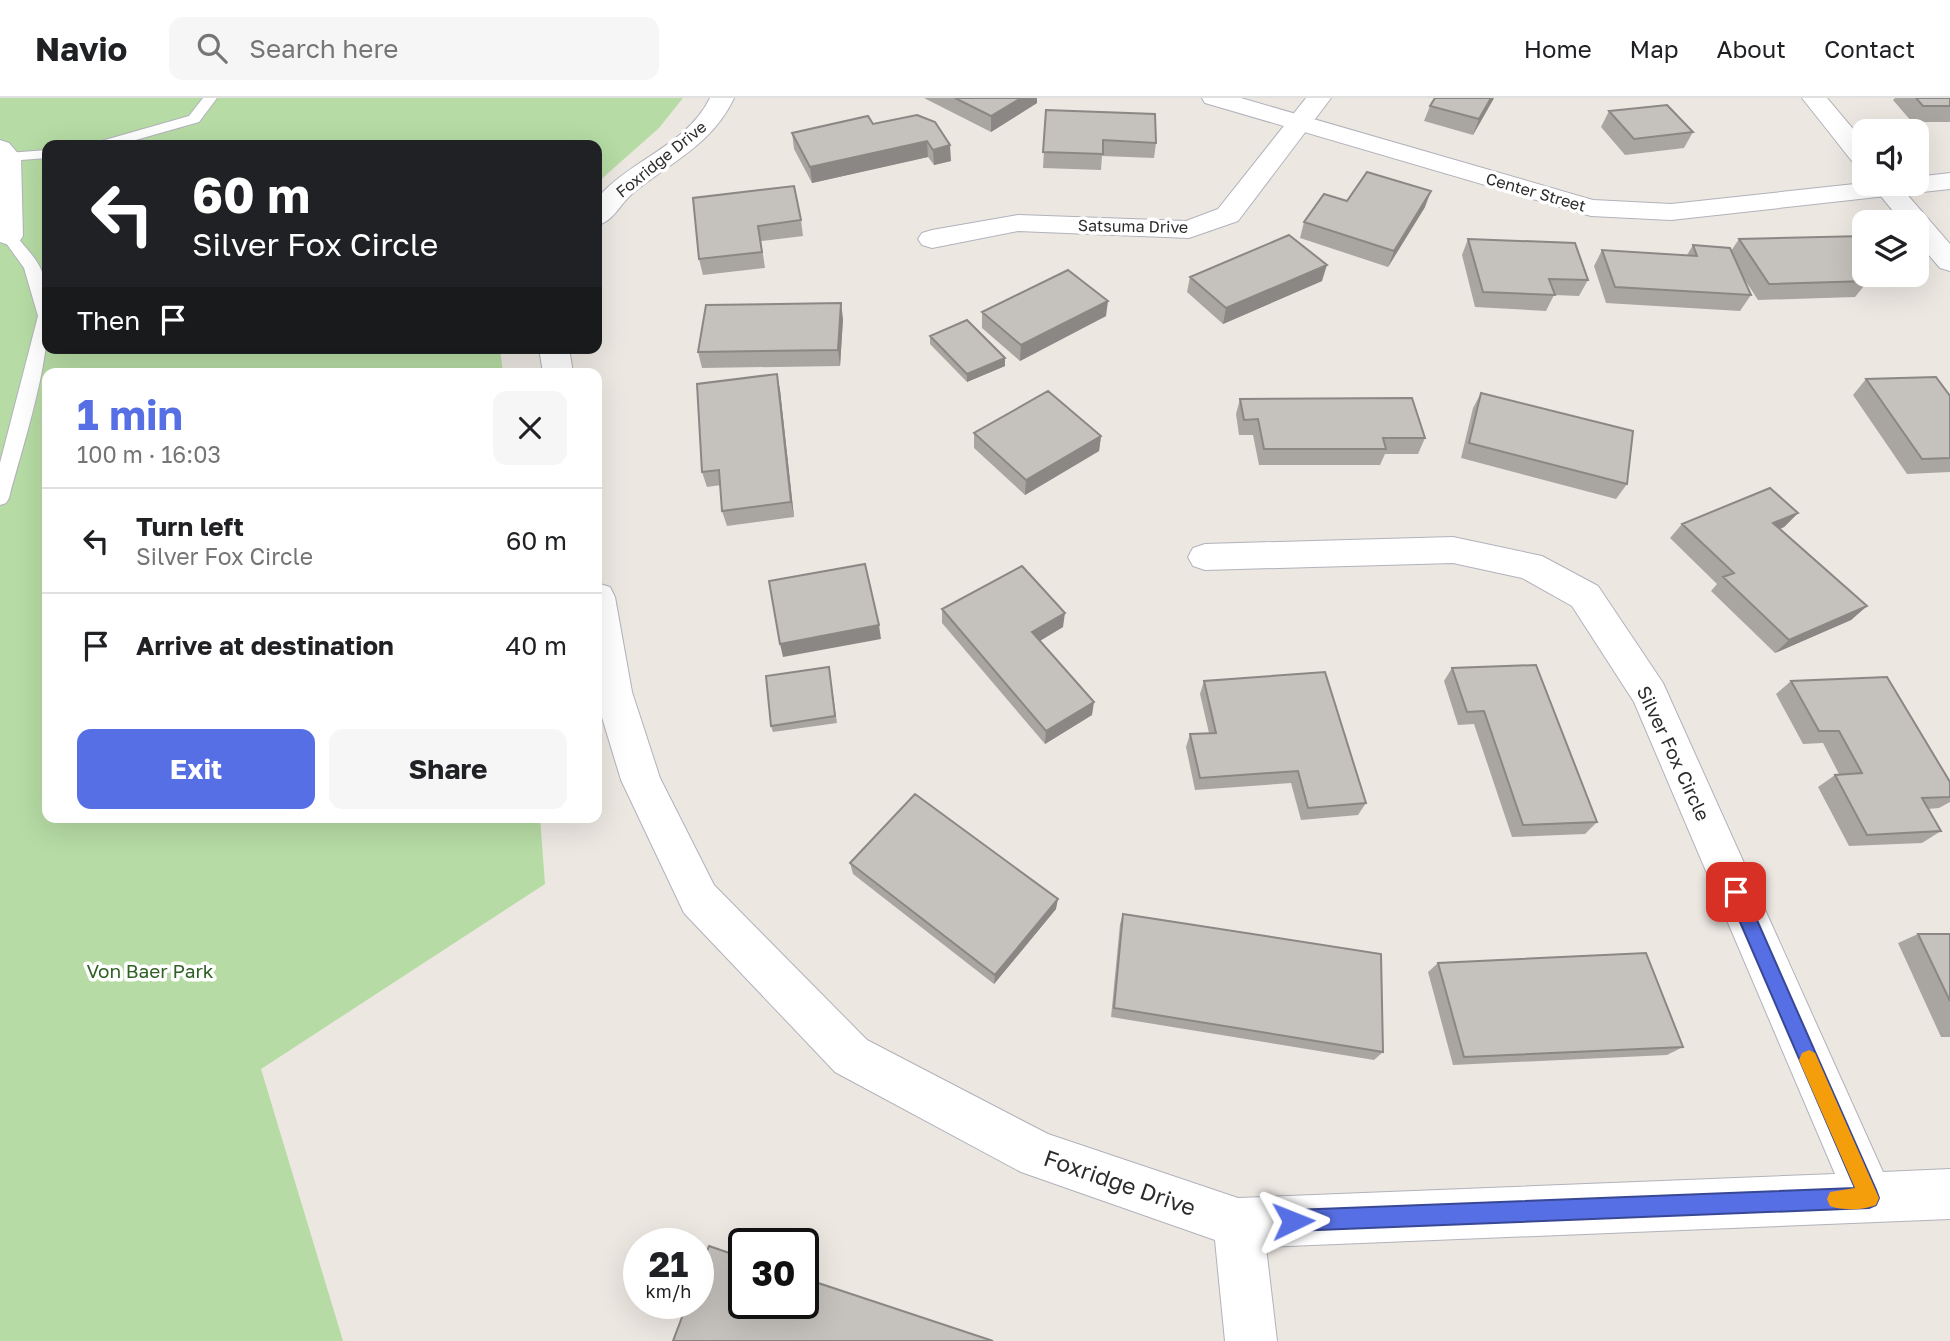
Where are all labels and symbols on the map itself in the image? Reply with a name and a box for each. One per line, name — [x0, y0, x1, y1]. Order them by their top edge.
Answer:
street label: Foxridge Drive — [612, 116, 710, 202]
street label: Center Street — [1484, 168, 1588, 216]
street label: Satsuma Drive — [1078, 215, 1188, 237]
street label: Silver Fox Circle — [1633, 682, 1715, 824]
pin — [1706, 862, 1766, 922]
park label: Von Baer Park — [86, 959, 214, 982]
street label: Foxridge Drive — [1040, 1143, 1200, 1221]
position arrow — [1256, 1184, 1330, 1258]
speed limit sign: 30 — [728, 1228, 819, 1319]

